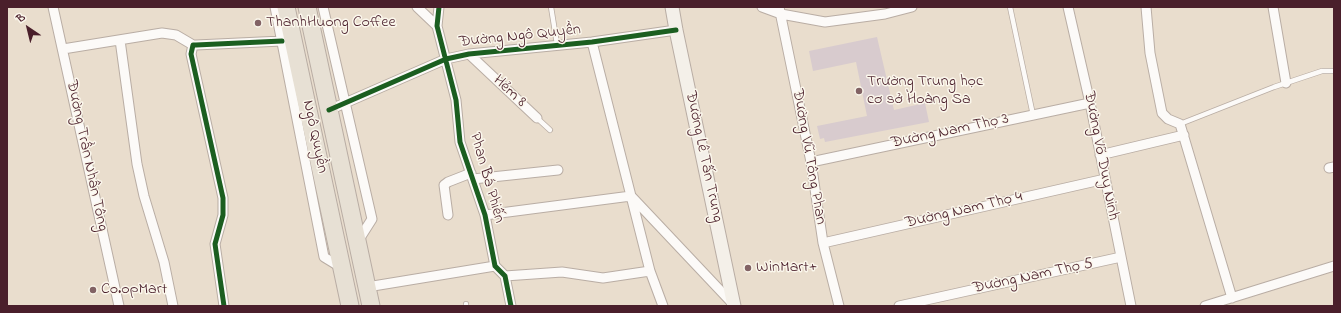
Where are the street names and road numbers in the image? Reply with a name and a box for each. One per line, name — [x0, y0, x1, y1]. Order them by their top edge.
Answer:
street label: Đường Ngô Quyền — [458, 21, 582, 53]
street label: Hẻm 8 — [488, 72, 530, 112]
street label: Đường Trần Nhân Tông — [61, 79, 111, 233]
street label: Đường Vũ Tông Phan — [787, 88, 829, 226]
street label: Đường Lê Tấn Trung — [680, 90, 726, 224]
street label: Đường Võ Duy Ninh — [1078, 90, 1122, 222]
street label: Ngô Quyền — [297, 99, 331, 175]
street label: Đường Nam Thọ 3 — [889, 110, 1011, 154]
street label: Phan Bá Phiến — [464, 131, 508, 225]
street label: Đường Nam Thọ 4 — [903, 188, 1025, 234]
street label: Đường Nam Thọ 5 — [971, 255, 1095, 299]

